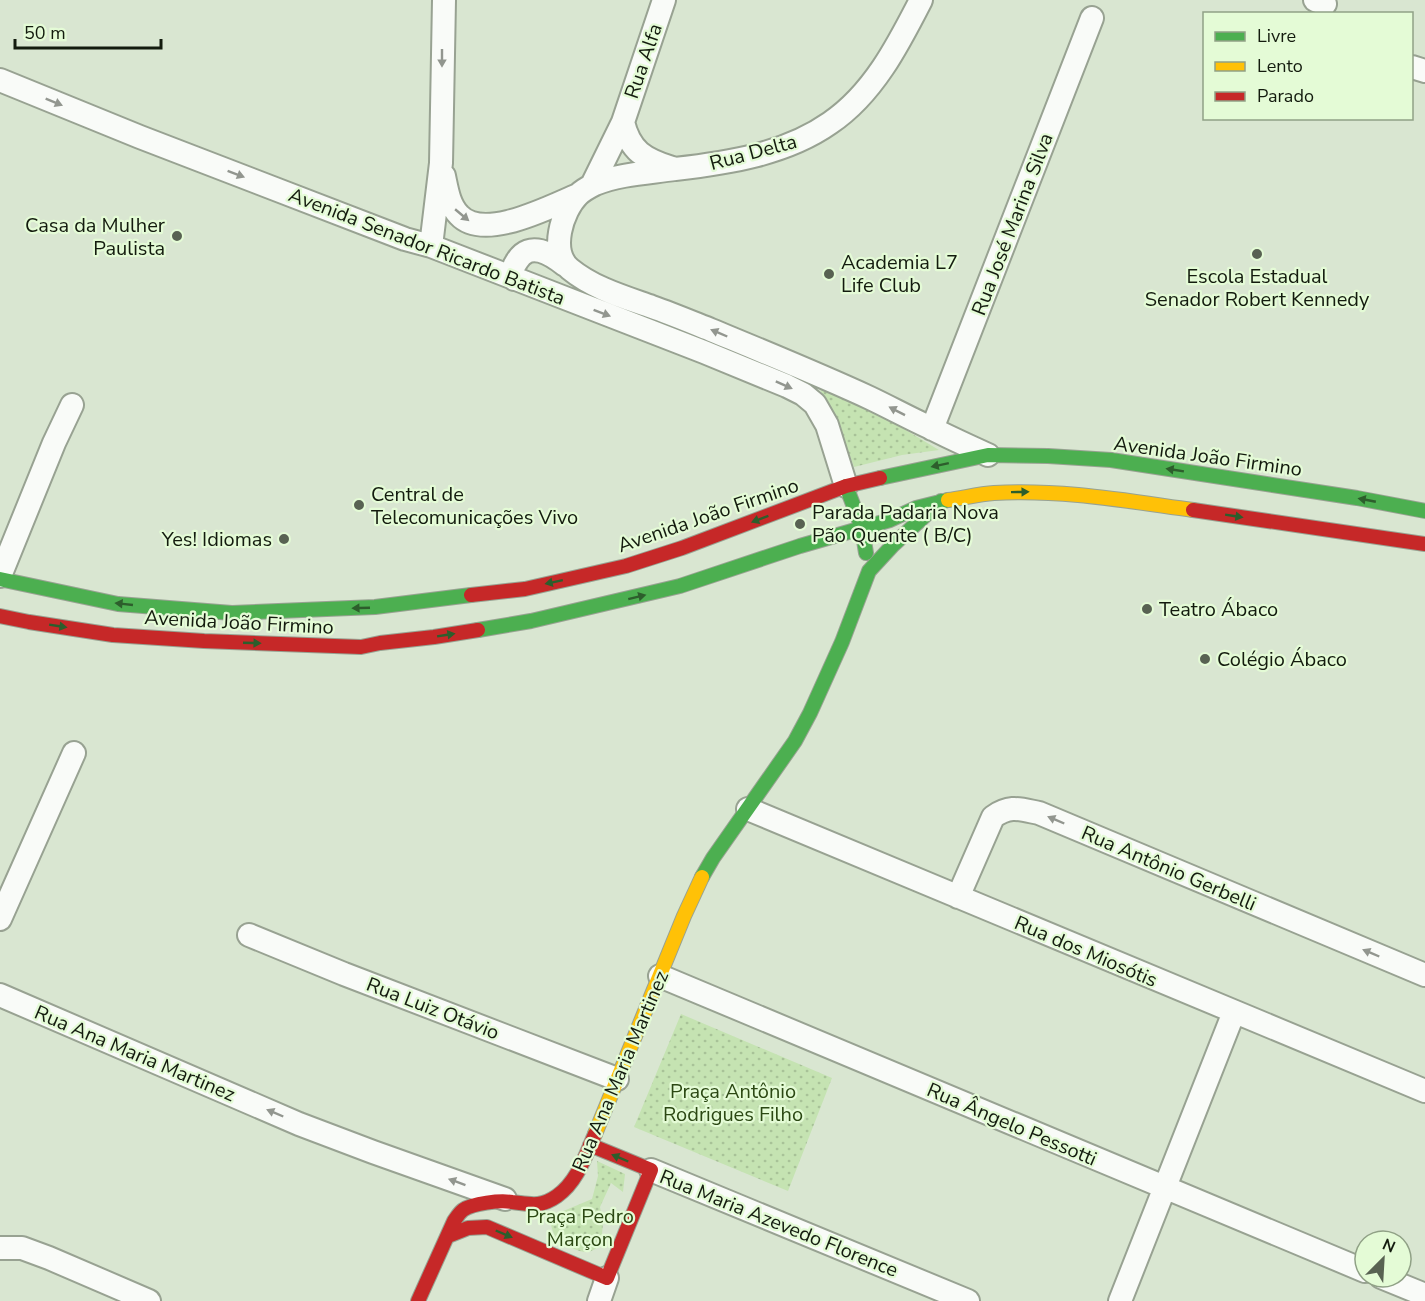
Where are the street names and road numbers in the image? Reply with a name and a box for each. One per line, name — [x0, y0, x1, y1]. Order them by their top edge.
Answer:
street label: Rua Alfa — [618, 20, 669, 102]
street label: Rua Delta — [707, 128, 800, 177]
street label: Rua José Marina Silva — [965, 129, 1060, 319]
street label: Avenida Senador Ricardo Batista — [285, 181, 569, 312]
street label: Avenida João Firmino — [1112, 430, 1304, 483]
street label: Avenida João Firmino — [614, 472, 802, 559]
street label: Avenida João Firmino — [144, 604, 334, 641]
street label: Rua Antônio Gerbelli — [1077, 819, 1260, 918]
street label: Rua dos Miosótis — [1010, 909, 1161, 994]
street label: Rua Ana Maria Martinez — [566, 967, 675, 1176]
street label: Rua Luiz Otávio — [363, 971, 503, 1046]
street label: Rua Ana Maria Martinez — [30, 999, 239, 1108]
street label: Rua Ângelo Pessotti — [923, 1076, 1101, 1172]
street label: Rua Maria Azevedo Florence — [656, 1163, 902, 1284]

